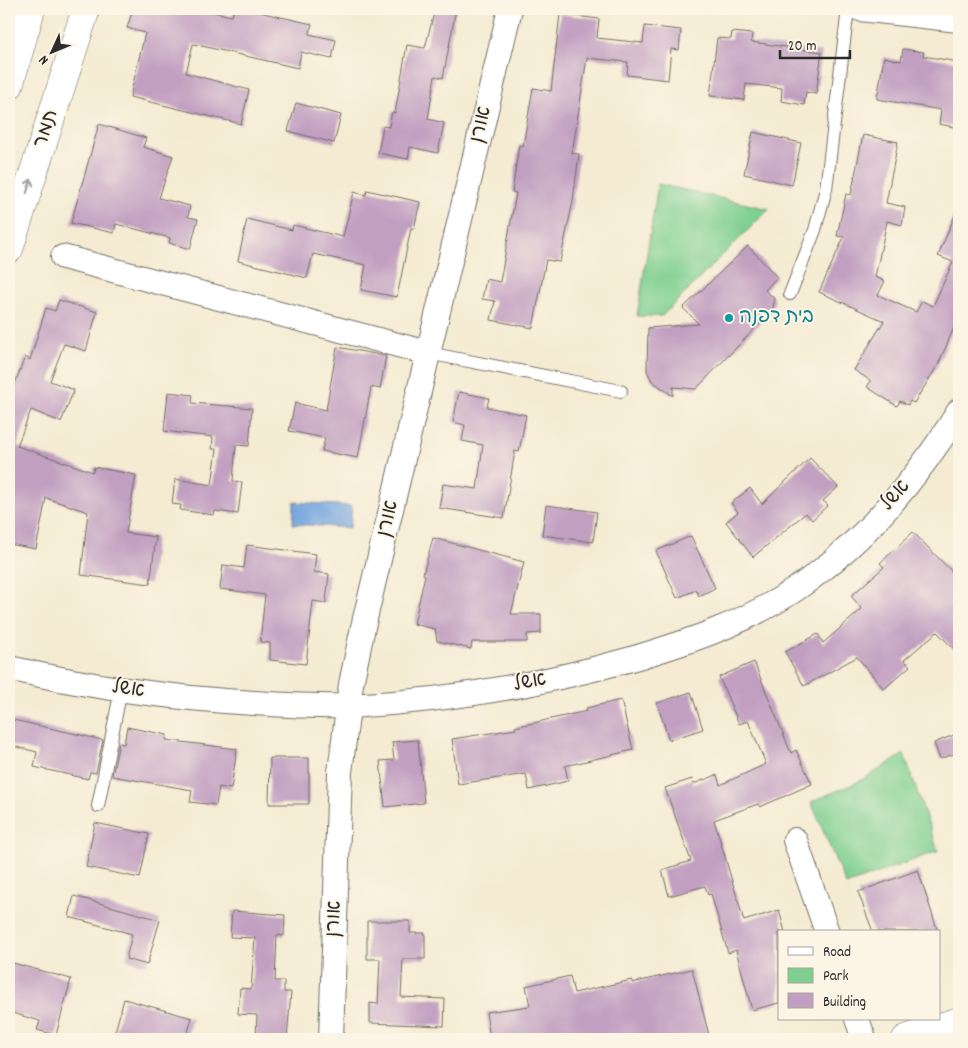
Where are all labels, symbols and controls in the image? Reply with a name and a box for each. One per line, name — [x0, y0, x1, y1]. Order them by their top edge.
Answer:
north arrow — [28, 28, 78, 78]
scale bar — [780, 28, 850, 60]
text: 20 m — [788, 36, 816, 58]
text: N — [34, 50, 54, 69]
street label: אורן — [464, 104, 500, 146]
street label: תמר — [28, 106, 66, 152]
one-way arrow — [25, 179, 34, 195]
place label: בית דפנה — [739, 304, 814, 332]
marker: בית דפנה — [723, 312, 735, 324]
street label: אשל — [875, 474, 917, 518]
street label: אורן — [371, 498, 407, 540]
street label: אשל — [511, 666, 549, 700]
street label: אשל — [110, 674, 146, 706]
street label: אורן — [320, 900, 350, 938]
legend — [778, 930, 940, 1020]
text: Road — [823, 942, 851, 964]
text: Park — [823, 966, 849, 988]
text: Building — [823, 992, 866, 1014]

